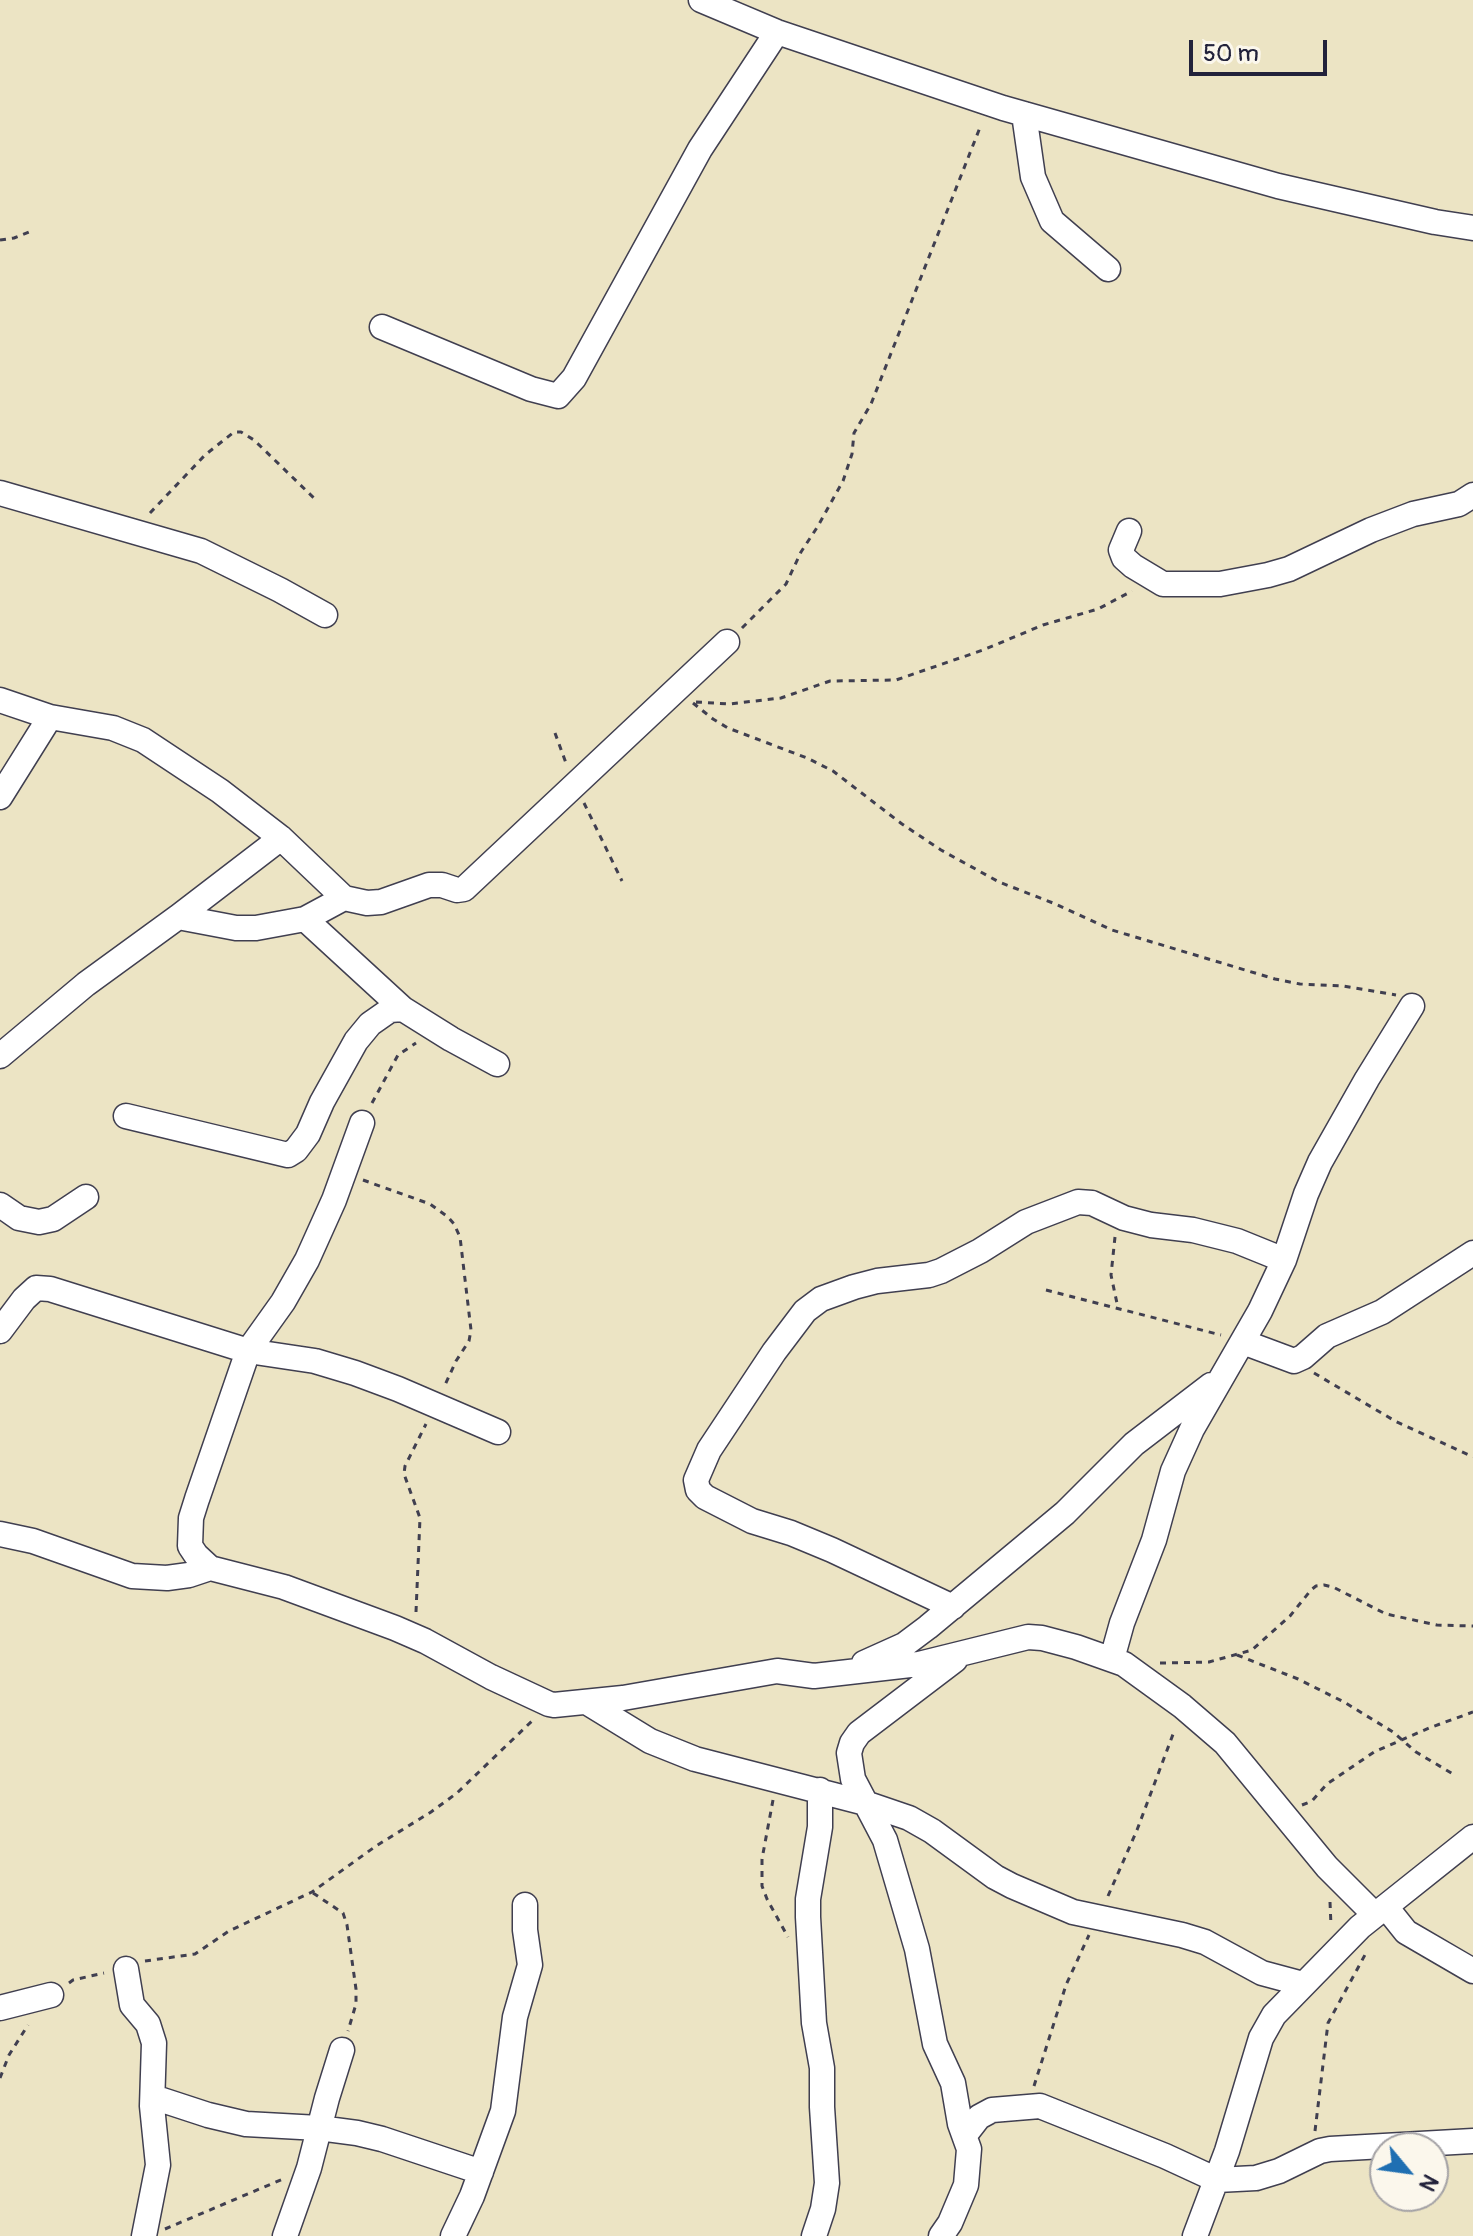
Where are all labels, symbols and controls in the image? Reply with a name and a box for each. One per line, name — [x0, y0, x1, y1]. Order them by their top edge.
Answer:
scale bar — [1193, 24, 1331, 74]
text: 50 m — [1203, 39, 1259, 68]
north arrow — [1369, 2132, 1449, 2212]
text: N — [1412, 2169, 1444, 2196]

